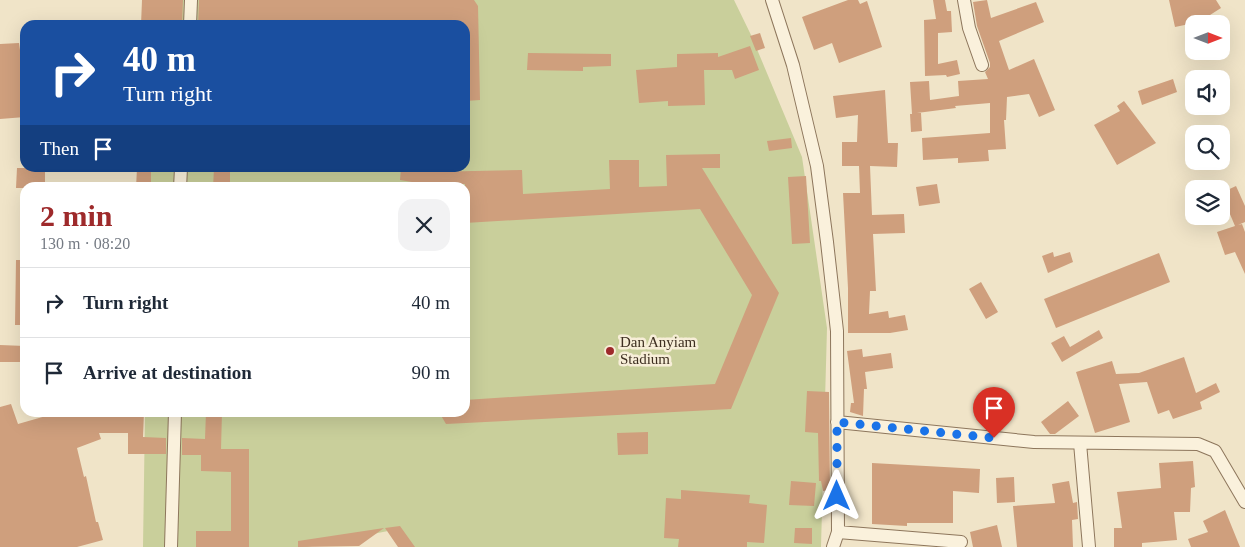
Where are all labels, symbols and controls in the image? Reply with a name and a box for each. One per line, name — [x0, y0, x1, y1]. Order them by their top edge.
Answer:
north arrow — [1185, 15, 1230, 60]
map controls — [1185, 15, 1230, 225]
icon: right — [40, 40, 105, 105]
text: 40 m — [123, 40, 196, 79]
button: sound — [1185, 70, 1230, 115]
text: Turn right — [123, 81, 212, 106]
button: search — [1185, 125, 1230, 170]
icon: arrive — [89, 135, 117, 163]
text: Then — [40, 138, 79, 159]
button: layers — [1185, 180, 1230, 225]
text: 2 min — [40, 199, 113, 232]
button: close — [398, 199, 450, 251]
text: 130 m · 08:20 — [40, 235, 130, 252]
icon: right — [40, 289, 68, 317]
text: Turn right — [83, 292, 168, 313]
text: 40 m — [411, 292, 450, 313]
place label: Dan Anyiam Stadium — [620, 334, 697, 367]
marker: Dan Anyiam Stadium — [604, 345, 616, 357]
icon: arrive — [40, 359, 68, 387]
text: Arrive at destination — [83, 362, 252, 383]
text: 90 m — [411, 362, 450, 383]
pin — [973, 387, 1015, 438]
icon: arrive — [980, 394, 1008, 422]
position arrow — [810, 469, 862, 521]

